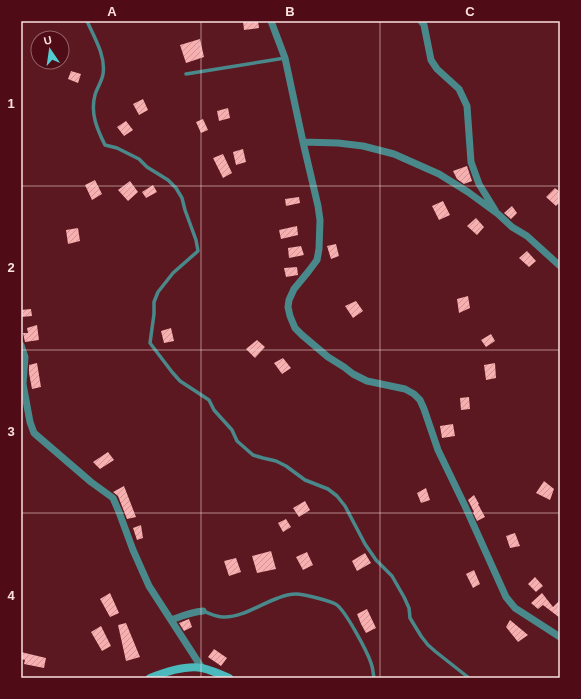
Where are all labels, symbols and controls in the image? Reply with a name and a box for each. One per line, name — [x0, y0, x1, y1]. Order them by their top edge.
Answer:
text: A — [107, 4, 117, 19]
text: B — [285, 4, 295, 19]
text: C — [465, 4, 475, 19]
north arrow — [30, 30, 70, 70]
text: U — [43, 34, 53, 47]
text: 1 — [7, 96, 15, 111]
text: 2 — [7, 260, 15, 275]
text: 3 — [7, 424, 15, 439]
text: 4 — [7, 588, 15, 603]

